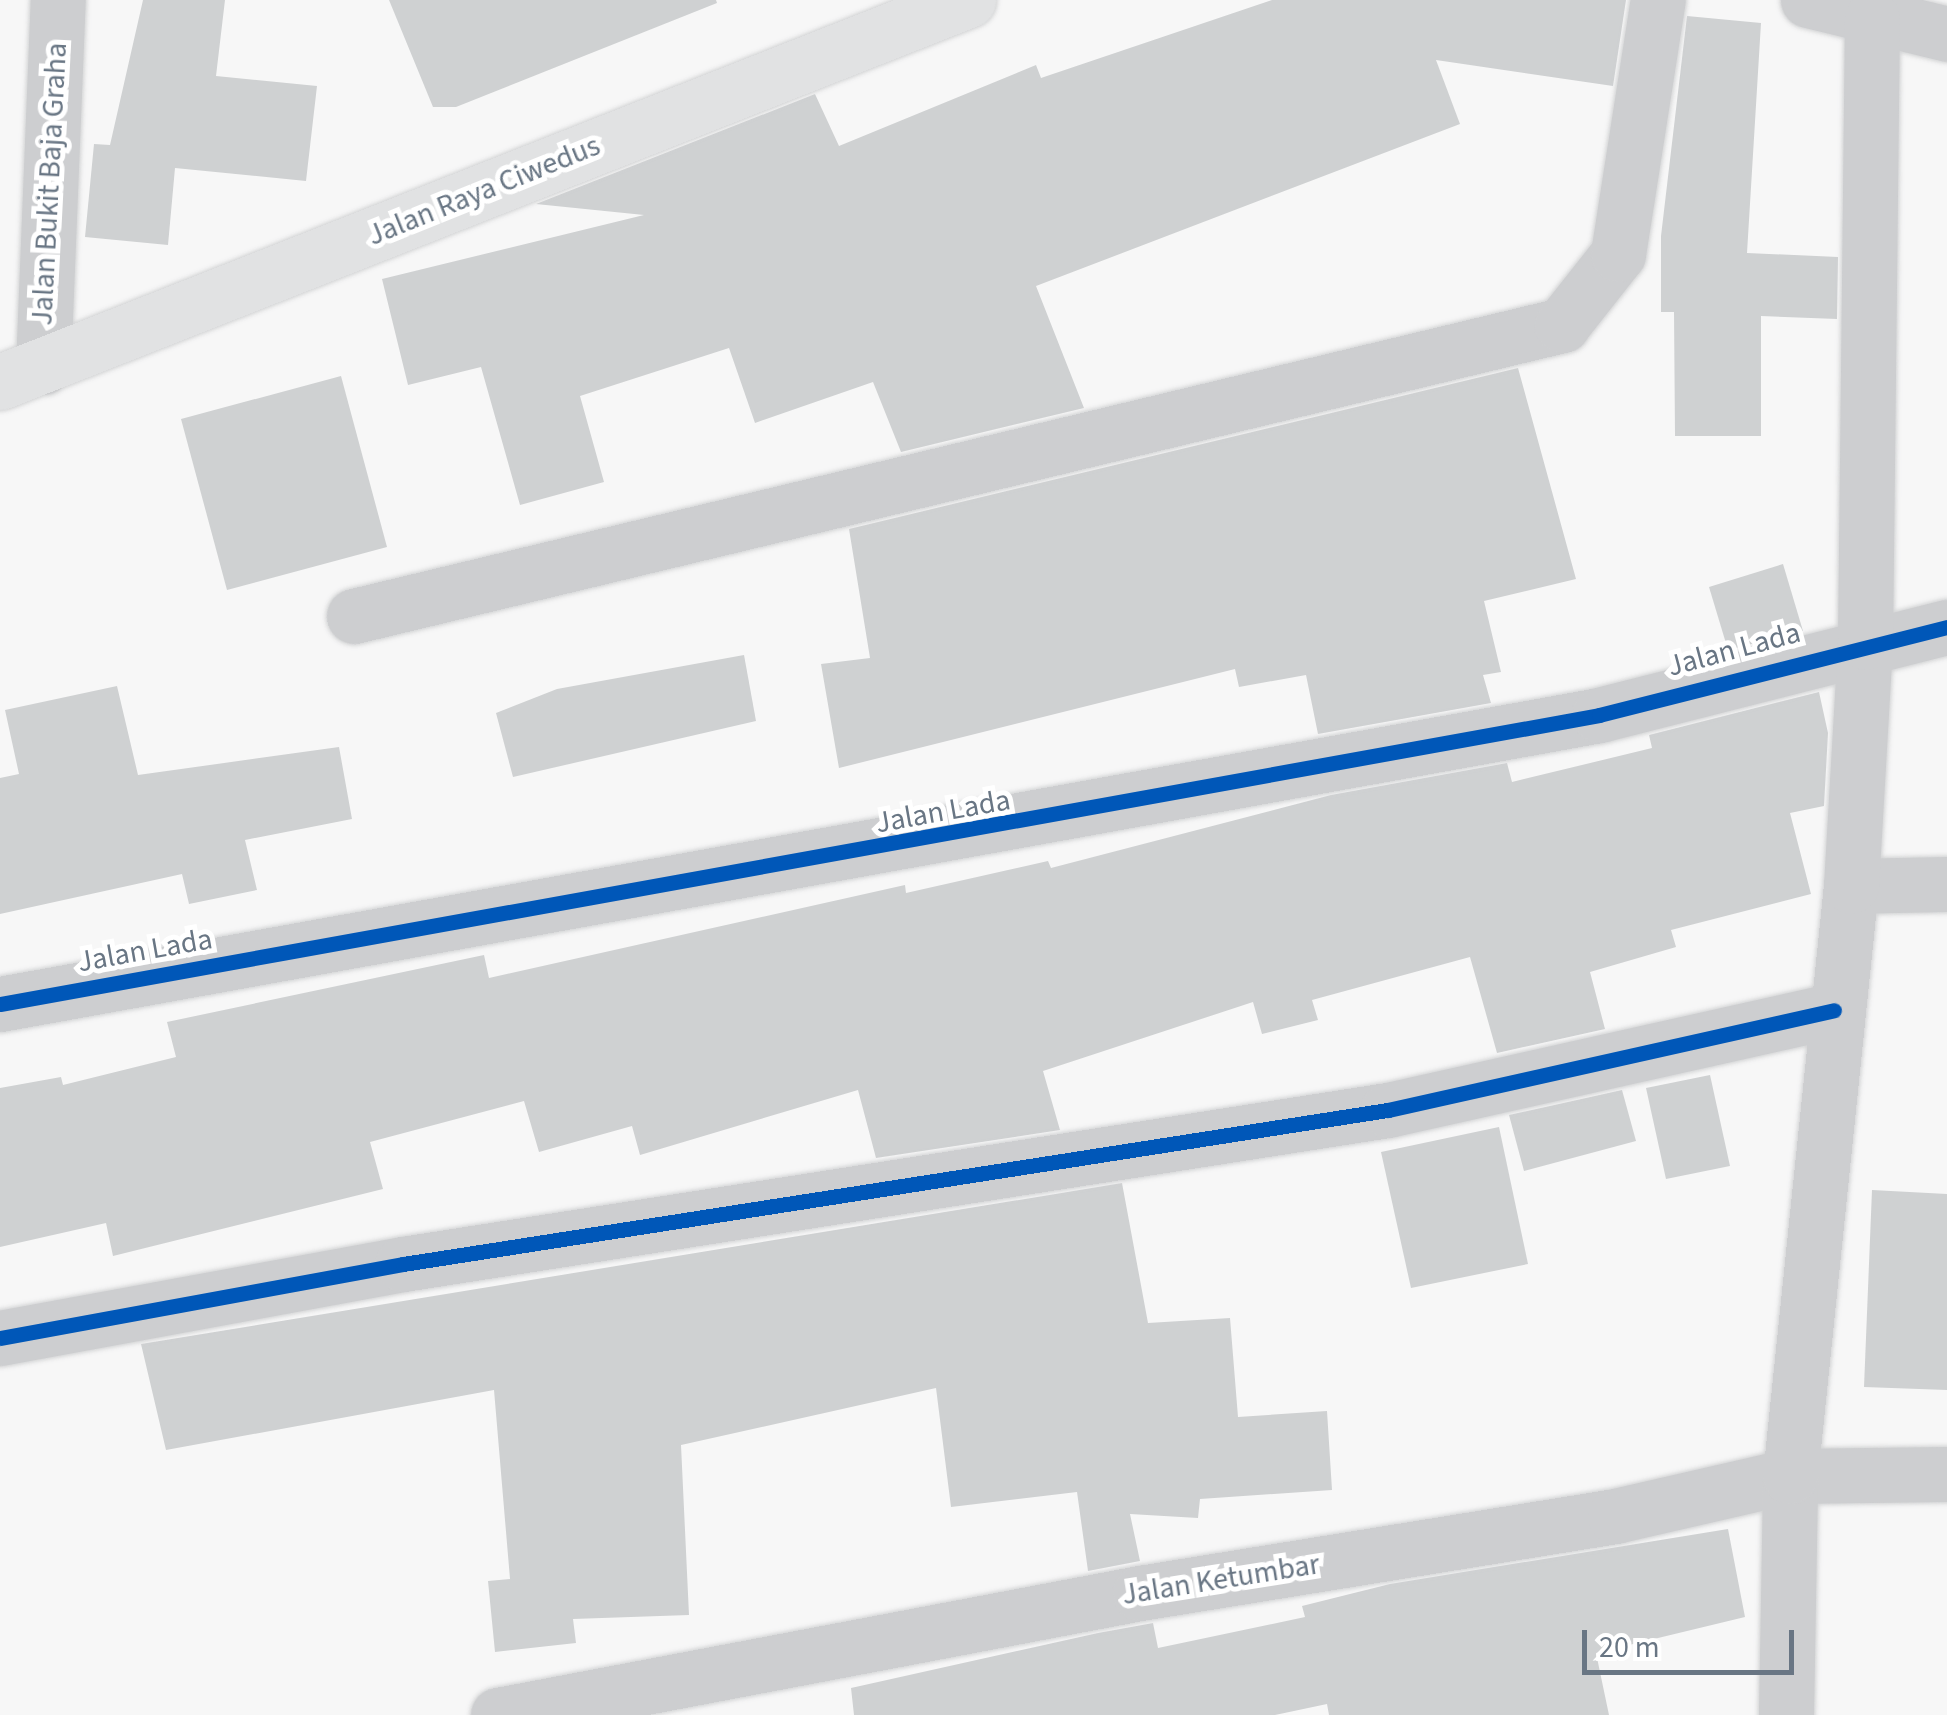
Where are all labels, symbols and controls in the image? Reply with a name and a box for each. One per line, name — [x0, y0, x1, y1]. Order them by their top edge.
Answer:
street label: Jalan Bukit Baja Graha — [25, 42, 75, 326]
street label: Jalan Raya Ciwedus — [362, 128, 606, 254]
street label: Jalan Lada — [1664, 615, 1804, 685]
street label: Jalan Lada — [873, 782, 1013, 842]
street label: Jalan Lada — [75, 921, 215, 981]
street label: Jalan Ketumbar — [1120, 1547, 1322, 1613]
scale bar — [1587, 1610, 1800, 1672]
text: 20 m — [1599, 1626, 1660, 1669]

